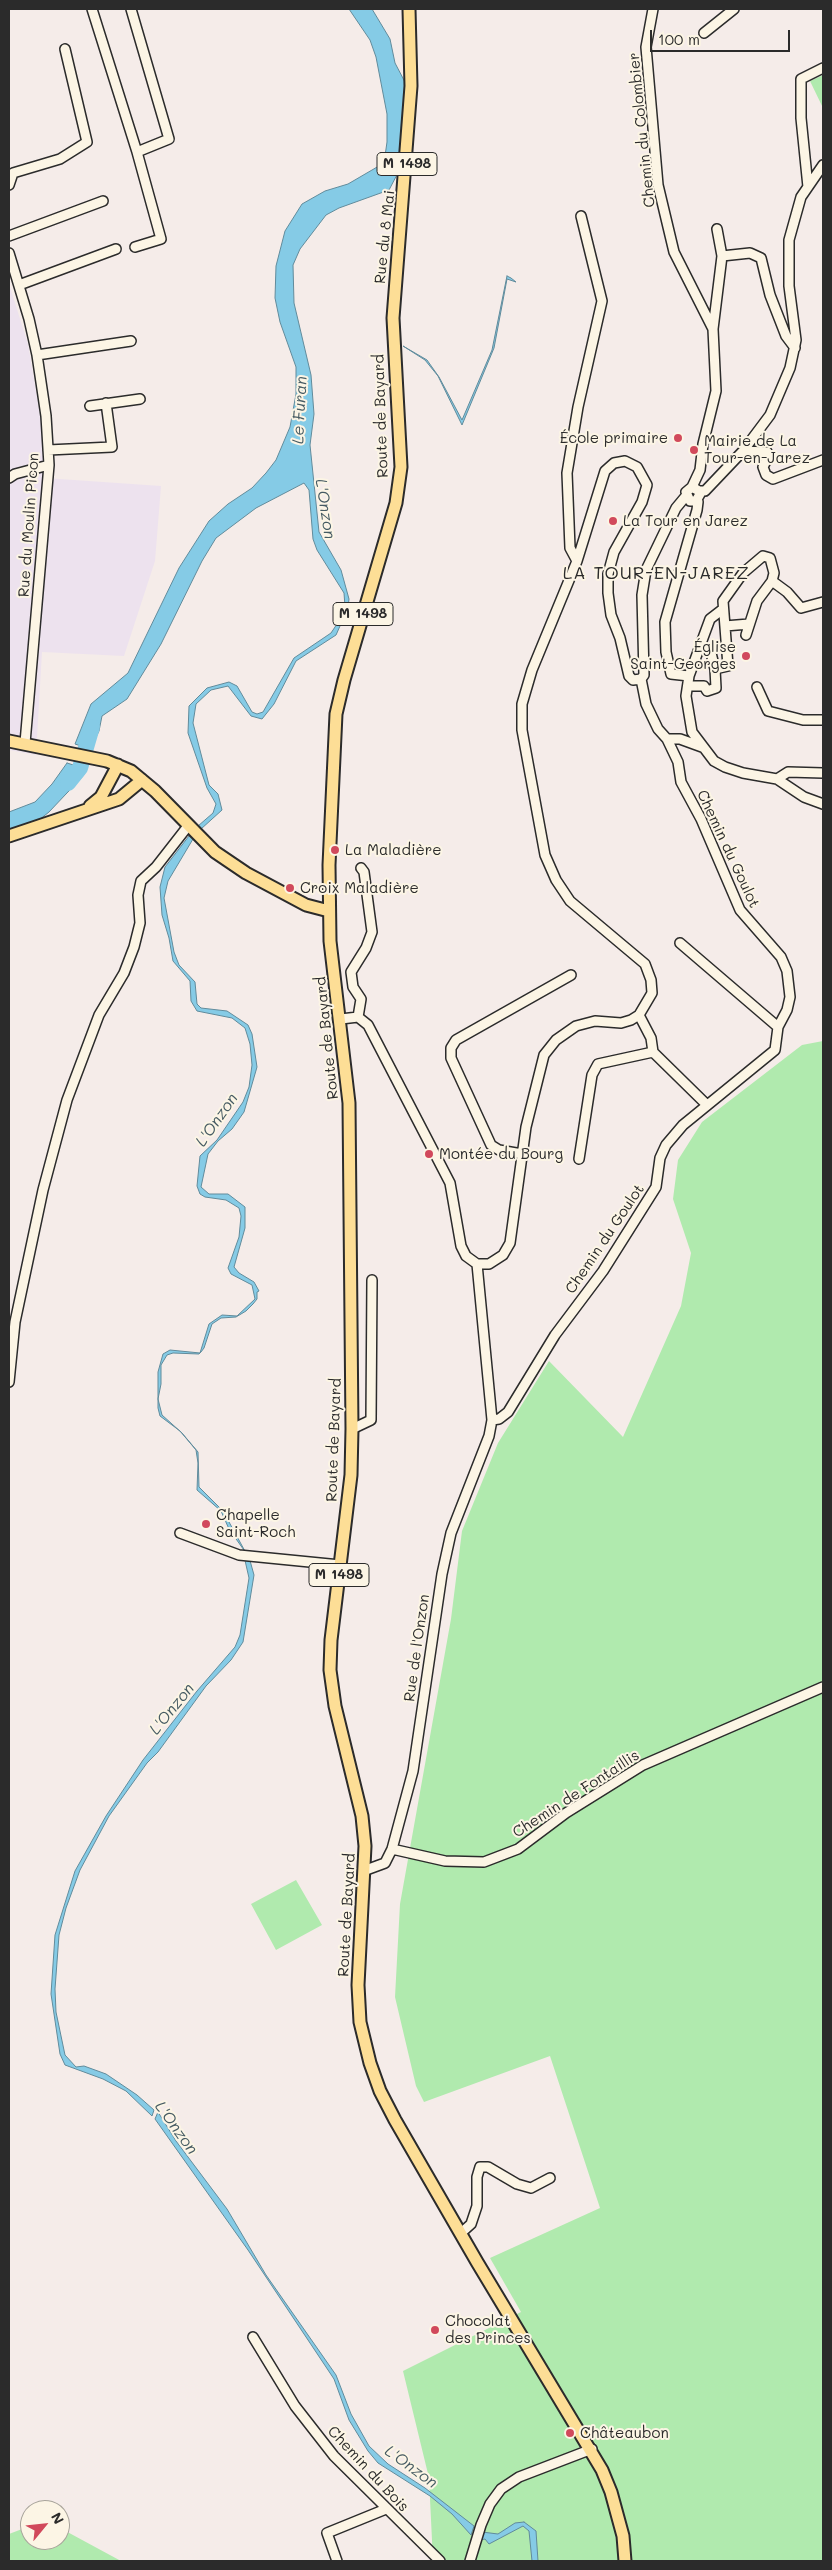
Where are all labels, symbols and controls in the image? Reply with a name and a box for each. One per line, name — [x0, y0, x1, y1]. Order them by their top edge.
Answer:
scale bar — [652, 20, 792, 52]
text: 100 m — [658, 29, 700, 49]
street label: Chemin du Colombier — [625, 52, 659, 208]
road number: M 1498 — [377, 152, 437, 175]
street label: Rue du 8 Mai — [371, 189, 399, 285]
street label: Route de Bayard — [370, 354, 392, 478]
water label: Le Furan — [289, 376, 311, 444]
place label: École primaire — [560, 429, 668, 447]
marker: École primaire — [672, 432, 684, 444]
place label: Mairie de La Tour-en-Jarez — [704, 432, 810, 467]
marker: Mairie de La Tour-en-Jarez — [688, 444, 700, 456]
street label: Rue du Moulin Picon — [15, 452, 43, 598]
water label: L'Onzon — [311, 478, 339, 540]
place label: La Tour en Jarez — [623, 512, 748, 530]
marker: La Tour en Jarez — [607, 515, 619, 527]
district label: LA TOUR-EN-JAREZ — [561, 562, 751, 584]
road number: M 1498 — [333, 602, 393, 626]
place label: Église Saint-Georges — [630, 638, 736, 673]
marker: Église Saint-Georges — [740, 650, 752, 662]
street label: Chemin du Goulot — [693, 787, 763, 911]
place label: La Maladière — [345, 841, 442, 859]
marker: La Maladière — [329, 844, 341, 856]
place label: Croix Maladière — [300, 879, 419, 897]
marker: Croix Maladière — [284, 882, 296, 894]
street label: Route de Bayard — [312, 975, 342, 1101]
water label: L'Onzon — [192, 1090, 242, 1150]
place label: Montée du Bourg — [439, 1145, 563, 1163]
marker: Montée du Bourg — [423, 1148, 435, 1160]
street label: Chemin du Goulot — [562, 1181, 648, 1297]
street label: Route de Bayard — [323, 1378, 345, 1502]
place label: Chapelle Saint-Roch — [216, 1506, 295, 1541]
marker: Chapelle Saint-Roch — [200, 1518, 212, 1530]
road number: M 1498 — [309, 1564, 369, 1586]
street label: Rue de l'Onzon — [401, 1593, 433, 1703]
water label: L'Onzon — [145, 1679, 199, 1739]
street label: Chemin de Fontaillis — [509, 1746, 643, 1842]
street label: Route de Bayard — [335, 1853, 359, 1977]
water label: L'Onzon — [150, 2098, 202, 2158]
place label: Chocolat des Princes — [445, 2312, 531, 2347]
marker: Chocolat des Princes — [429, 2324, 441, 2336]
street label: Chemin du Bois — [324, 2422, 412, 2516]
place label: Châteaubon — [580, 2424, 669, 2442]
marker: Châteaubon — [564, 2427, 576, 2439]
water label: L'Onzon — [381, 2441, 441, 2493]
north arrow — [20, 2500, 70, 2550]
text: N — [47, 2509, 69, 2527]

